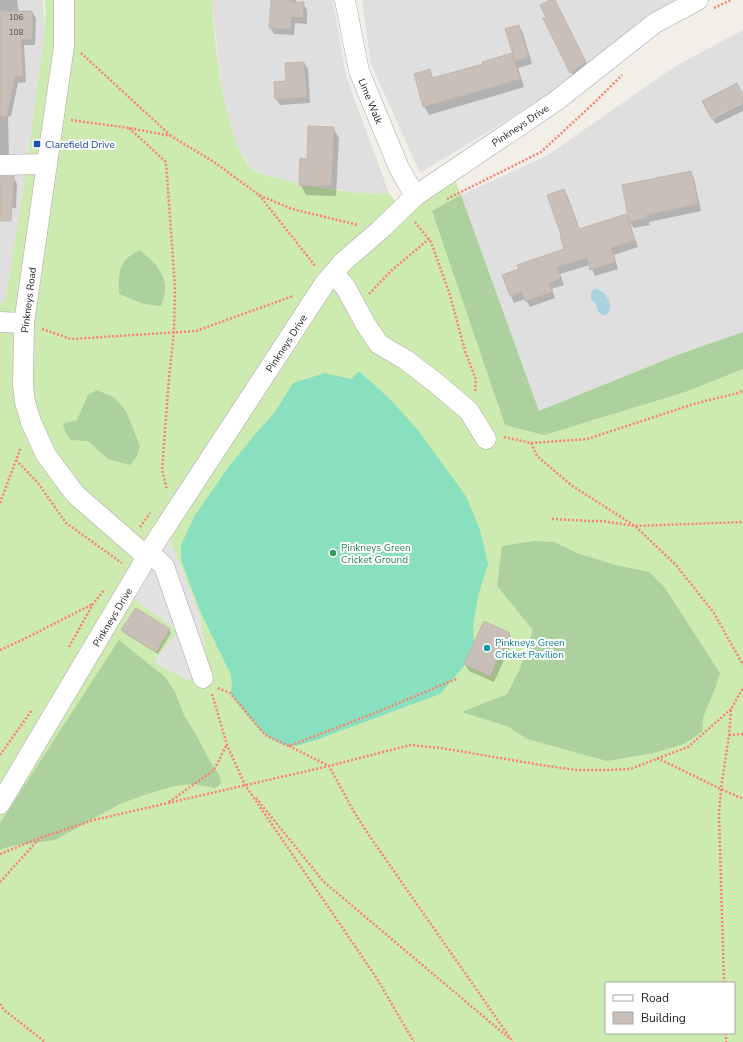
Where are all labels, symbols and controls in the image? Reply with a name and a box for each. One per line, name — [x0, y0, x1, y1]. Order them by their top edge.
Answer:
house number: 106 — [9, 12, 23, 23]
house number: 108 — [9, 27, 23, 38]
street label: Lime Walk — [355, 77, 386, 127]
street label: Pinkneys Drive — [489, 101, 552, 150]
place label: Clarefield Drive — [45, 138, 115, 152]
marker: Clarefield Drive — [32, 139, 42, 149]
street label: Pinkneys Road — [18, 266, 40, 334]
street label: Pinkneys Drive — [263, 312, 311, 375]
place label: Pinkneys Green Cricket Ground — [341, 541, 411, 567]
marker: Pinkneys Green Cricket Ground — [328, 548, 338, 558]
street label: Pinkneys Drive — [90, 585, 136, 650]
place label: Pinkneys Green Cricket Pavilion — [495, 636, 565, 662]
marker: Pinkneys Green Cricket Pavilion — [482, 643, 492, 653]
legend — [605, 982, 735, 1034]
text: Road — [641, 990, 669, 1006]
text: Building — [641, 1010, 686, 1026]

